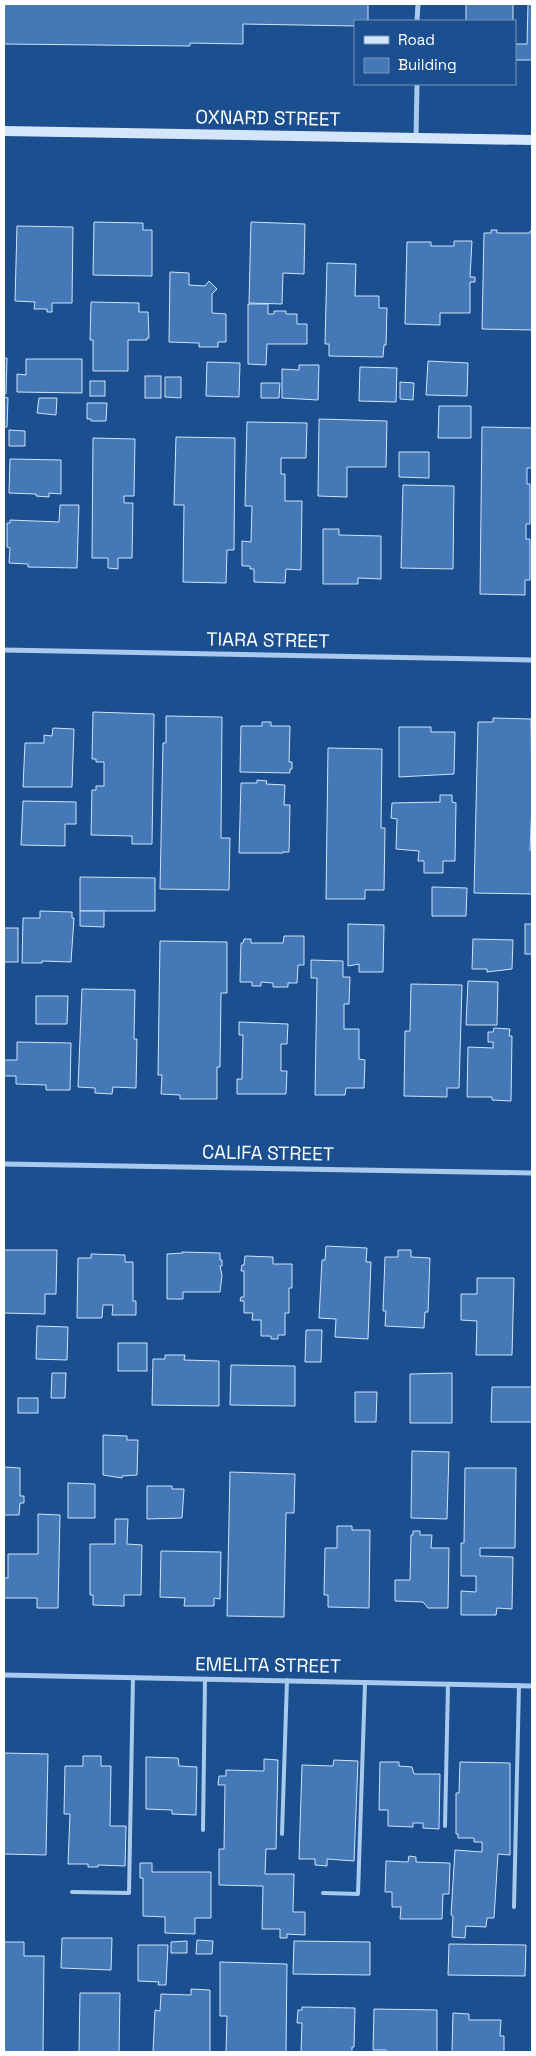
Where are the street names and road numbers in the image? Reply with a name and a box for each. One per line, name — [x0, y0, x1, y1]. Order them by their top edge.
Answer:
street label: OXNARD STREET — [195, 104, 341, 132]
street label: TIARA STREET — [206, 626, 330, 654]
street label: CALIFA STREET — [202, 1139, 334, 1167]
street label: EMELITA STREET — [195, 1651, 341, 1679]

